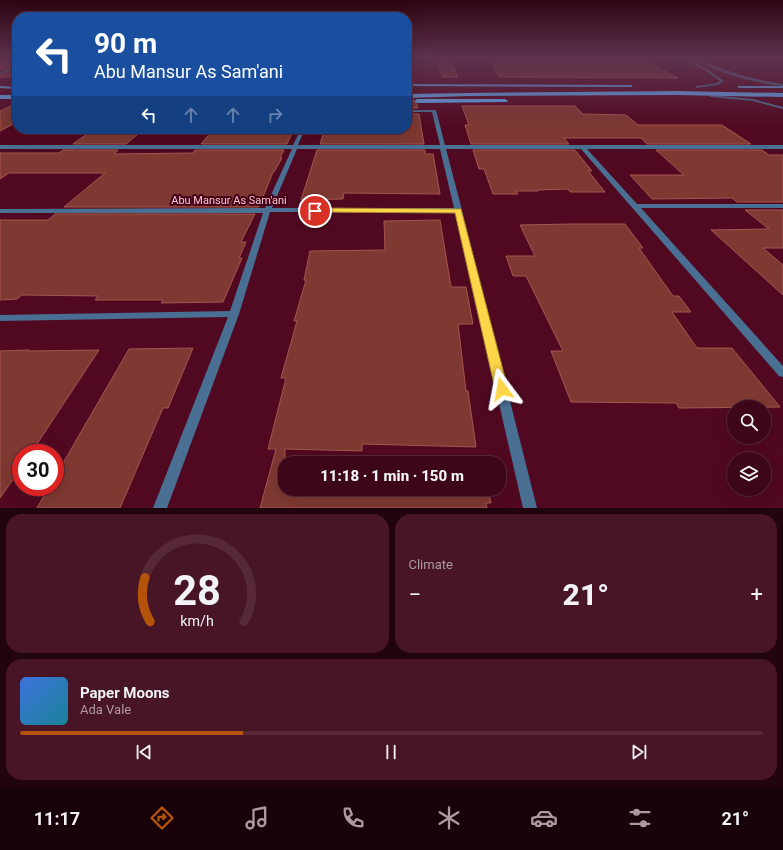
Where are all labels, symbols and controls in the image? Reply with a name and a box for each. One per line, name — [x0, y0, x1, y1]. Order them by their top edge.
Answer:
text: 90 m — [94, 27, 157, 60]
icon: left — [28, 28, 80, 80]
text: Abu Mansur As Sam'ani — [94, 61, 283, 82]
icon: left — [138, 104, 160, 126]
icon: ahead — [180, 104, 202, 126]
icon: ahead — [222, 104, 244, 126]
icon: right — [264, 104, 286, 126]
street label: Abu Mansur As Sam'ani — [171, 194, 287, 207]
pin — [298, 194, 332, 228]
icon: arrive — [304, 200, 326, 222]
position arrow — [481, 368, 523, 410]
map controls — [727, 400, 771, 496]
button: search — [727, 400, 771, 444]
speed limit sign: 30 — [12, 444, 64, 496]
button: layers — [727, 452, 771, 496]
text: 11:18 · 1 min · 150 m — [320, 467, 464, 485]
text: Climate — [409, 557, 453, 572]
text: 28 — [173, 565, 221, 614]
text: 21° — [563, 577, 609, 612]
text: − — [409, 582, 421, 607]
text: + — [751, 582, 763, 607]
text: km/h — [180, 612, 214, 628]
text: Paper Moons — [80, 684, 170, 702]
text: Ada Vale — [80, 702, 131, 717]
icon: previous — [133, 741, 155, 763]
icon: pause — [380, 741, 402, 763]
icon: next — [628, 741, 650, 763]
icon: directions — [148, 804, 176, 832]
icon: music — [243, 804, 271, 832]
icon: phone — [339, 804, 367, 832]
icon: climate — [435, 804, 463, 832]
icon: car — [530, 804, 558, 832]
icon: filters — [626, 804, 654, 832]
text: 11:17 — [34, 808, 80, 829]
text: 21° — [721, 808, 749, 829]

